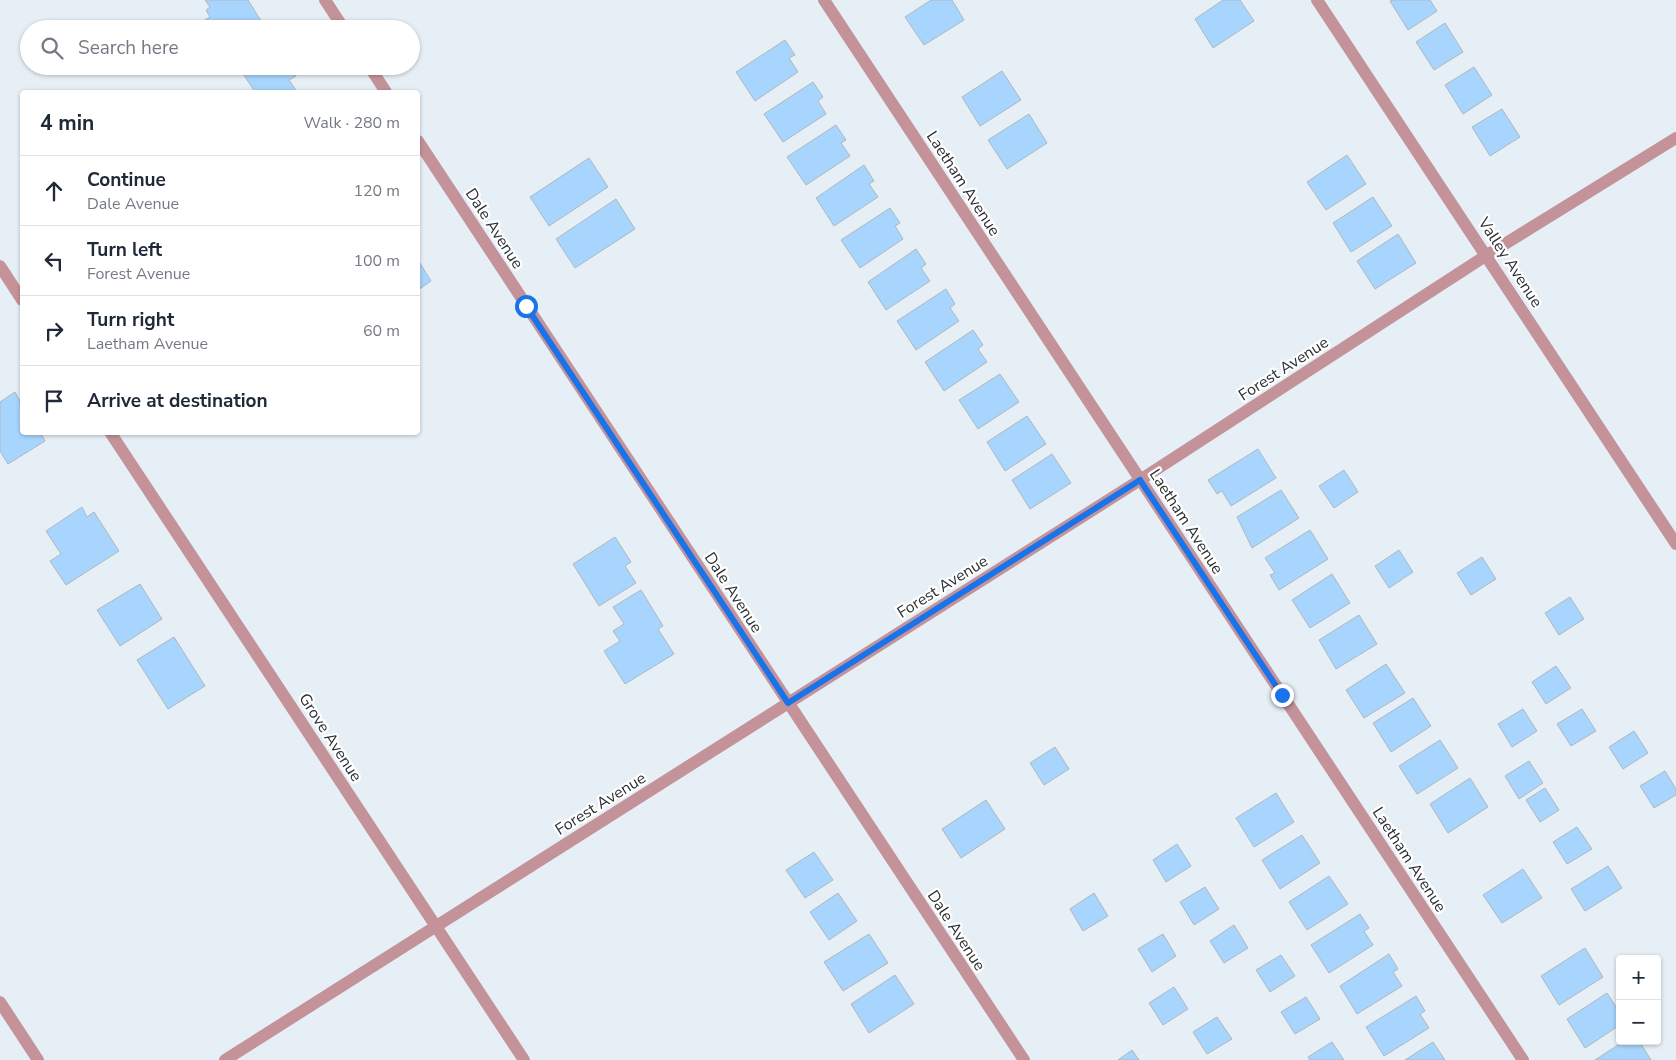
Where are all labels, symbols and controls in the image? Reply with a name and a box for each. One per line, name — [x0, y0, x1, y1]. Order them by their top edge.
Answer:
search box — [20, 20, 420, 75]
icon: search — [38, 34, 66, 62]
text: Search here — [78, 35, 179, 61]
text: 4 min — [40, 109, 94, 137]
text: Walk · 280 m — [304, 112, 400, 134]
street label: Laetham Avenue — [921, 127, 1005, 240]
text: Continue — [87, 167, 166, 193]
icon: ahead — [40, 177, 68, 205]
text: 120 m — [353, 180, 400, 202]
street label: Dale Avenue — [460, 184, 528, 273]
text: Dale Avenue — [87, 193, 179, 215]
street label: Valley Avenue — [1472, 212, 1547, 312]
text: Turn left — [87, 237, 162, 263]
icon: left — [40, 247, 68, 275]
text: 100 m — [353, 250, 400, 272]
text: Forest Avenue — [87, 263, 190, 285]
route start — [515, 295, 538, 318]
text: Turn right — [87, 307, 174, 333]
icon: right — [40, 317, 68, 345]
text: 60 m — [363, 320, 400, 342]
street label: Forest Avenue — [1234, 331, 1333, 406]
text: Laetham Avenue — [87, 333, 208, 355]
icon: arrive — [40, 387, 68, 415]
text: Arrive at destination — [87, 388, 268, 414]
street label: Laetham Avenue — [1144, 465, 1228, 578]
street label: Dale Avenue — [699, 548, 767, 637]
street label: Forest Avenue — [893, 550, 992, 624]
route end — [1271, 684, 1294, 707]
street label: Grove Avenue — [293, 689, 367, 786]
street label: Forest Avenue — [551, 767, 650, 841]
street label: Laetham Avenue — [1367, 803, 1451, 916]
street label: Dale Avenue — [922, 886, 990, 975]
map controls — [1616, 955, 1661, 1045]
button: + — [1616, 955, 1661, 1000]
button: − — [1616, 1000, 1661, 1045]

